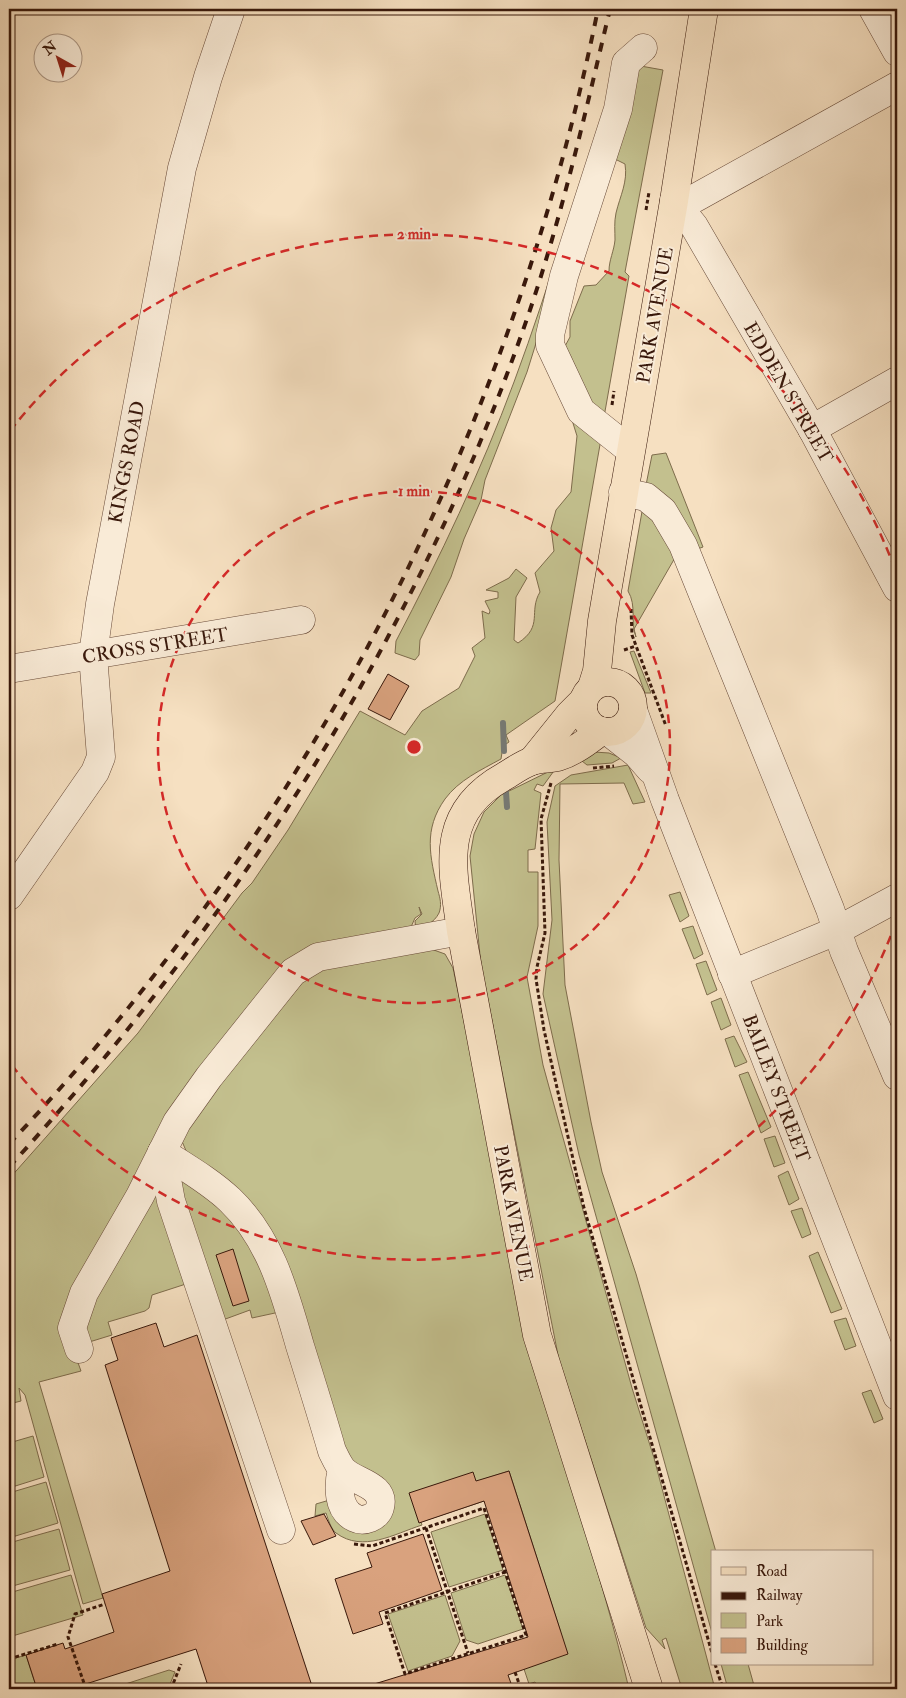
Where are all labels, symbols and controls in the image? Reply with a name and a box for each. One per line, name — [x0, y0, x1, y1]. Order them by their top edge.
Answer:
north arrow — [32, 32, 82, 82]
text: N — [39, 37, 61, 59]
text: 2 min — [397, 225, 431, 244]
street label: PARK AVENUE — [631, 245, 679, 385]
street label: EDDEN STREET — [738, 318, 838, 467]
street label: KINGS ROAD — [103, 399, 151, 525]
text: 1 min — [398, 482, 430, 501]
street label: CROSS STREET — [80, 623, 230, 669]
centre of rings — [405, 738, 423, 756]
street label: BAILEY STREET — [737, 1011, 815, 1166]
street label: PARK AVENUE — [488, 1143, 538, 1284]
legend — [711, 1550, 874, 1666]
text: Road — [756, 1562, 788, 1581]
text: Railway — [756, 1586, 803, 1605]
text: Park — [756, 1612, 783, 1631]
text: Building — [756, 1636, 808, 1655]

